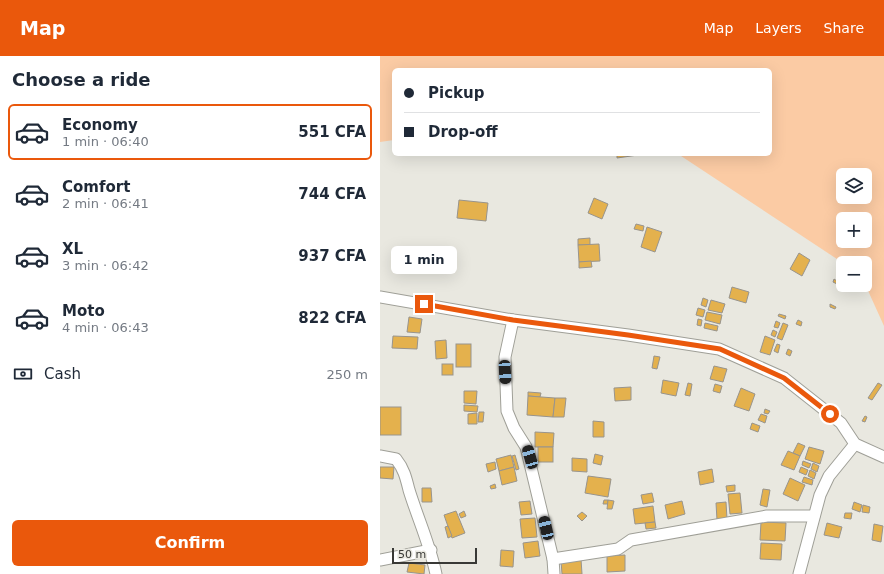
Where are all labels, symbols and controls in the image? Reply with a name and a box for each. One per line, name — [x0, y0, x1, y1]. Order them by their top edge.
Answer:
text: Map — [20, 17, 65, 39]
text: Map — [704, 20, 733, 36]
text: Layers — [755, 20, 802, 36]
text: Share — [824, 20, 864, 36]
text: Choose a ride — [12, 69, 151, 90]
text: Pickup — [428, 84, 484, 102]
icon: car — [14, 114, 50, 150]
text: Economy — [62, 116, 138, 134]
text: 551 CFA — [298, 123, 366, 141]
text: Drop-off — [428, 123, 498, 141]
text: 1 min · 06:40 — [62, 134, 149, 149]
map controls — [836, 168, 872, 292]
button: layers — [836, 168, 872, 204]
icon: car — [14, 176, 50, 212]
text: Comfort — [62, 178, 130, 196]
text: 744 CFA — [298, 185, 366, 203]
text: 2 min · 06:41 — [62, 196, 149, 211]
button: + — [836, 212, 872, 248]
icon: car — [14, 238, 50, 274]
text: XL — [62, 240, 83, 258]
callout: 1 min — [391, 246, 457, 274]
text: 937 CFA — [298, 247, 366, 265]
text: 1 min — [404, 252, 444, 267]
button: − — [836, 256, 872, 292]
text: 3 min · 06:42 — [62, 258, 149, 273]
route end — [415, 295, 433, 313]
icon: car — [14, 300, 50, 336]
text: Moto — [62, 302, 105, 320]
text: 822 CFA — [298, 309, 366, 327]
text: 4 min · 06:43 — [62, 320, 149, 335]
car — [498, 360, 512, 384]
icon: cash — [12, 363, 34, 385]
text: Cash — [44, 365, 81, 383]
text: 250 m — [326, 367, 368, 382]
route start — [821, 405, 839, 423]
car — [521, 444, 539, 470]
car — [537, 515, 555, 541]
button: Confirm — [12, 520, 368, 566]
scale bar — [392, 546, 477, 565]
text: 50 m — [398, 548, 426, 561]

